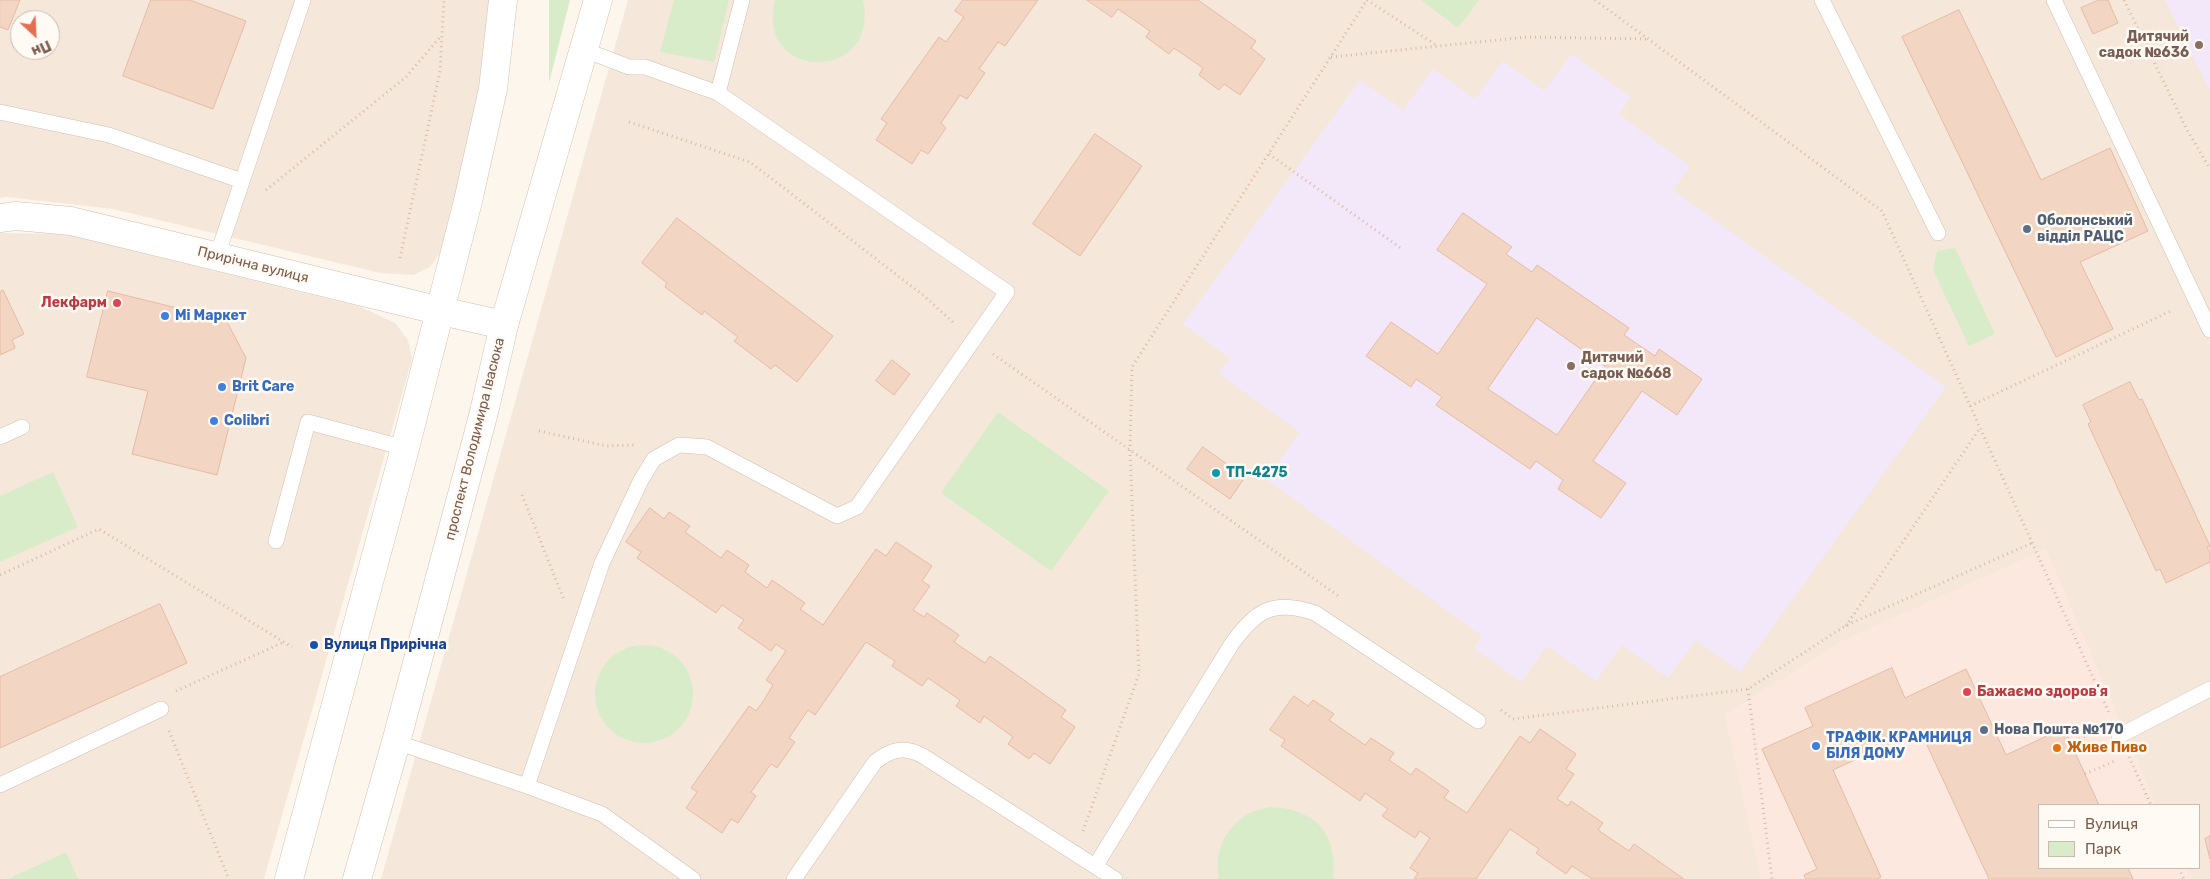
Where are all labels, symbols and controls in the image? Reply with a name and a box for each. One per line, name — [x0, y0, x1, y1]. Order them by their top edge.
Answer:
north arrow — [10, 10, 60, 60]
place label: Дитячий садок №636 — [2099, 29, 2189, 62]
text: Пн — [29, 36, 54, 60]
marker: Дитячий садок №636 — [2193, 39, 2205, 51]
place label: Оболонський відділ РАЦС — [2037, 213, 2133, 246]
marker: Оболонський відділ РАЦС — [2021, 223, 2033, 235]
street label: Прирічна вулиця — [196, 243, 310, 287]
place label: Лекфарм — [41, 295, 107, 311]
marker: Лекфарм — [111, 297, 123, 309]
place label: Мі Маркет — [175, 308, 246, 324]
marker: Мі Маркет — [159, 310, 171, 322]
street label: проспект Володимира Івасюка — [442, 336, 508, 542]
place label: Дитячий садок №668 — [1581, 350, 1672, 382]
marker: Дитячий садок №668 — [1565, 360, 1577, 372]
place label: Brit Care — [232, 379, 294, 395]
marker: Brit Care — [216, 381, 228, 393]
place label: Colibri — [224, 413, 270, 429]
marker: Colibri — [208, 415, 220, 427]
place label: ТП-4275 — [1226, 465, 1288, 481]
marker: ТП-4275 — [1210, 467, 1222, 479]
place label: Вулиця Прирічна — [324, 637, 447, 653]
marker: Вулиця Прирічна — [308, 639, 320, 651]
place label: Бажаємо здоровʼя — [1977, 684, 2108, 700]
marker: Бажаємо здоровʼя — [1961, 686, 1973, 698]
place label: Нова Пошта №170 — [1994, 722, 2124, 738]
marker: Нова Пошта №170 — [1978, 724, 1990, 736]
place label: ТРАФІК. КРАМНИЦЯ БІЛЯ ДОМУ — [1826, 730, 1972, 762]
marker: ТРАФІК. КРАМНИЦЯ БІЛЯ ДОМУ — [1810, 740, 1822, 752]
place label: Живе Пиво — [2067, 740, 2147, 756]
marker: Живе Пиво — [2051, 742, 2063, 754]
legend — [2038, 804, 2200, 869]
text: Вулиця — [2085, 815, 2138, 833]
text: Парк — [2085, 840, 2121, 858]

